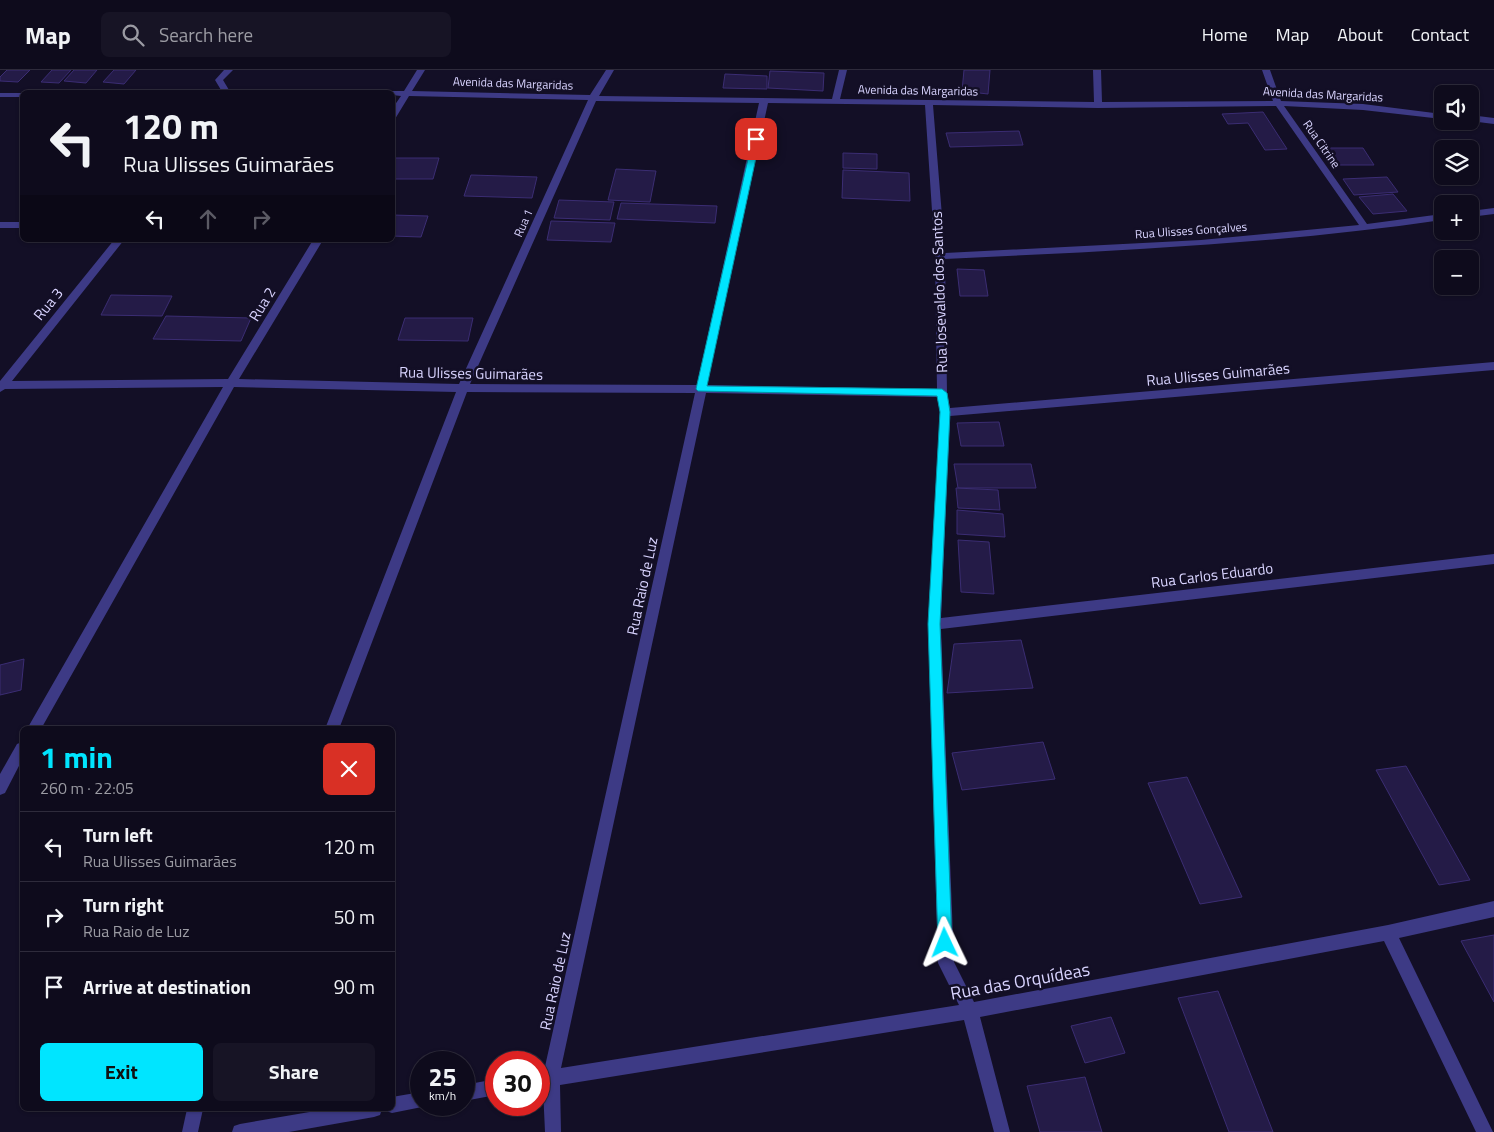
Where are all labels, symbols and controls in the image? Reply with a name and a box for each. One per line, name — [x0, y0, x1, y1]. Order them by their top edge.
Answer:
search box — [101, 12, 451, 57]
text: Map — [25, 17, 71, 53]
text: Search here — [159, 20, 253, 49]
icon: search — [119, 21, 147, 49]
text: Home — [1202, 21, 1248, 48]
text: Map — [1276, 21, 1309, 48]
text: About — [1337, 21, 1383, 48]
text: Contact — [1411, 21, 1469, 48]
street label: Avenida das Margaridas — [453, 71, 574, 95]
street label: Avenida das Margaridas — [858, 79, 979, 101]
street label: Avenida das Margaridas — [1262, 81, 1384, 107]
map controls — [1434, 85, 1479, 295]
button: sound — [1434, 85, 1479, 130]
text: 120 m — [123, 99, 219, 153]
icon: left — [40, 110, 105, 175]
street label: Rua Citrine — [1298, 116, 1346, 172]
pin — [735, 118, 777, 160]
icon: arrive — [742, 125, 770, 153]
button: layers — [1434, 140, 1479, 185]
text: Rua Ulisses Guimarães — [123, 147, 334, 181]
button: + — [1434, 195, 1479, 240]
icon: left — [141, 205, 169, 233]
icon: ahead — [194, 205, 222, 233]
icon: right — [247, 205, 275, 233]
street label: Rua 1 — [508, 206, 538, 240]
street label: Rua Josevaldo dos Santos — [925, 211, 953, 373]
street label: Rua Ulisses Gonçalves — [1134, 217, 1248, 243]
button: − — [1434, 250, 1479, 295]
street label: Rua 2 — [243, 282, 281, 326]
street label: Rua 3 — [28, 283, 68, 325]
street label: Rua Ulisses Guimarães — [1145, 356, 1291, 392]
street label: Rua Ulisses Guimarães — [399, 360, 543, 386]
street label: Rua Raio de Luz — [620, 535, 664, 637]
street label: Rua Carlos Eduardo — [1150, 556, 1274, 594]
text: 1 min — [40, 734, 113, 780]
button: close — [323, 743, 375, 795]
text: 260 m · 22:05 — [40, 776, 134, 800]
text: Turn left — [83, 820, 153, 849]
text: 120 m — [323, 832, 375, 861]
icon: left — [40, 833, 68, 861]
text: Rua Ulisses Guimarães — [83, 849, 237, 873]
text: Turn right — [83, 890, 164, 919]
text: 50 m — [334, 902, 375, 931]
icon: right — [40, 903, 68, 931]
position arrow — [918, 916, 970, 968]
text: Rua Raio de Luz — [83, 919, 190, 943]
street label: Rua Raio de Luz — [533, 930, 577, 1032]
street label: Rua das Orquídeas — [948, 955, 1092, 1007]
text: Arrive at destination — [83, 972, 251, 1001]
text: 90 m — [334, 972, 375, 1001]
icon: arrive — [40, 973, 68, 1001]
button: Exit — [40, 1043, 203, 1101]
button: Share — [213, 1043, 375, 1101]
speed limit sign: 30 — [485, 1051, 550, 1116]
text: 25 — [428, 1058, 457, 1096]
text: km/h — [429, 1086, 456, 1105]

